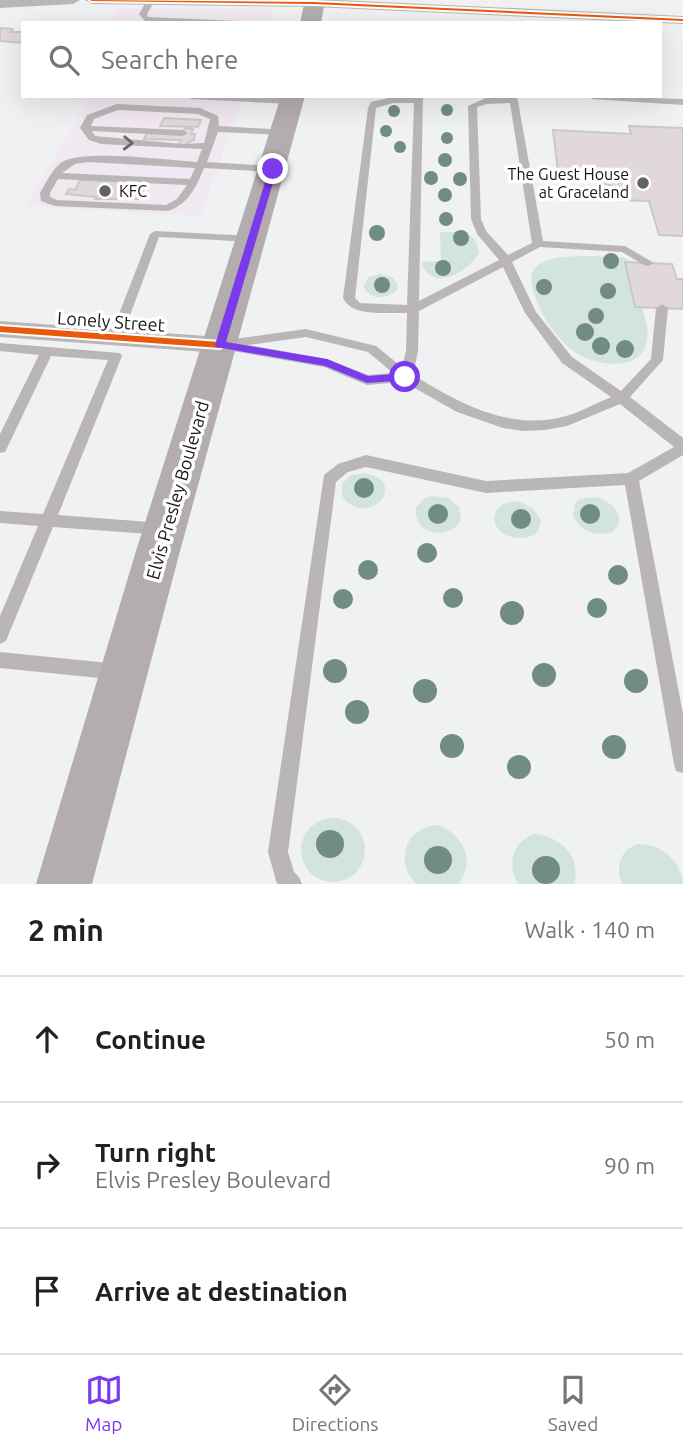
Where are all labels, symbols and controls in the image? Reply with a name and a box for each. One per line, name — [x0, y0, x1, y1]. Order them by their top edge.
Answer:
search box — [21, 21, 662, 98]
icon: search — [45, 41, 83, 79]
text: Search here — [101, 45, 238, 74]
one-way arrow — [123, 135, 134, 150]
route end — [257, 153, 288, 184]
place label: The Guest House at Graceland — [508, 165, 629, 201]
marker: The Guest House at Graceland — [635, 175, 651, 191]
place label: KFC — [119, 182, 147, 200]
marker: KFC — [97, 183, 113, 199]
street label: Lonely Street — [57, 307, 165, 335]
route start — [389, 361, 420, 392]
street label: Elvis Presley Boulevard — [142, 398, 212, 582]
text: 2 min — [28, 913, 104, 947]
text: Walk · 140 m — [524, 917, 655, 942]
icon: ahead — [28, 1020, 66, 1058]
text: Continue — [95, 1025, 206, 1054]
text: 50 m — [604, 1027, 655, 1052]
text: Turn right — [95, 1138, 216, 1167]
icon: right — [28, 1146, 66, 1184]
text: 90 m — [604, 1153, 655, 1178]
text: Elvis Presley Boulevard — [95, 1167, 331, 1192]
icon: arrive — [28, 1272, 66, 1310]
text: Arrive at destination — [95, 1277, 348, 1306]
tab: Map — [85, 1371, 123, 1435]
tab: Directions — [292, 1371, 379, 1435]
tab: Saved — [548, 1371, 598, 1435]

